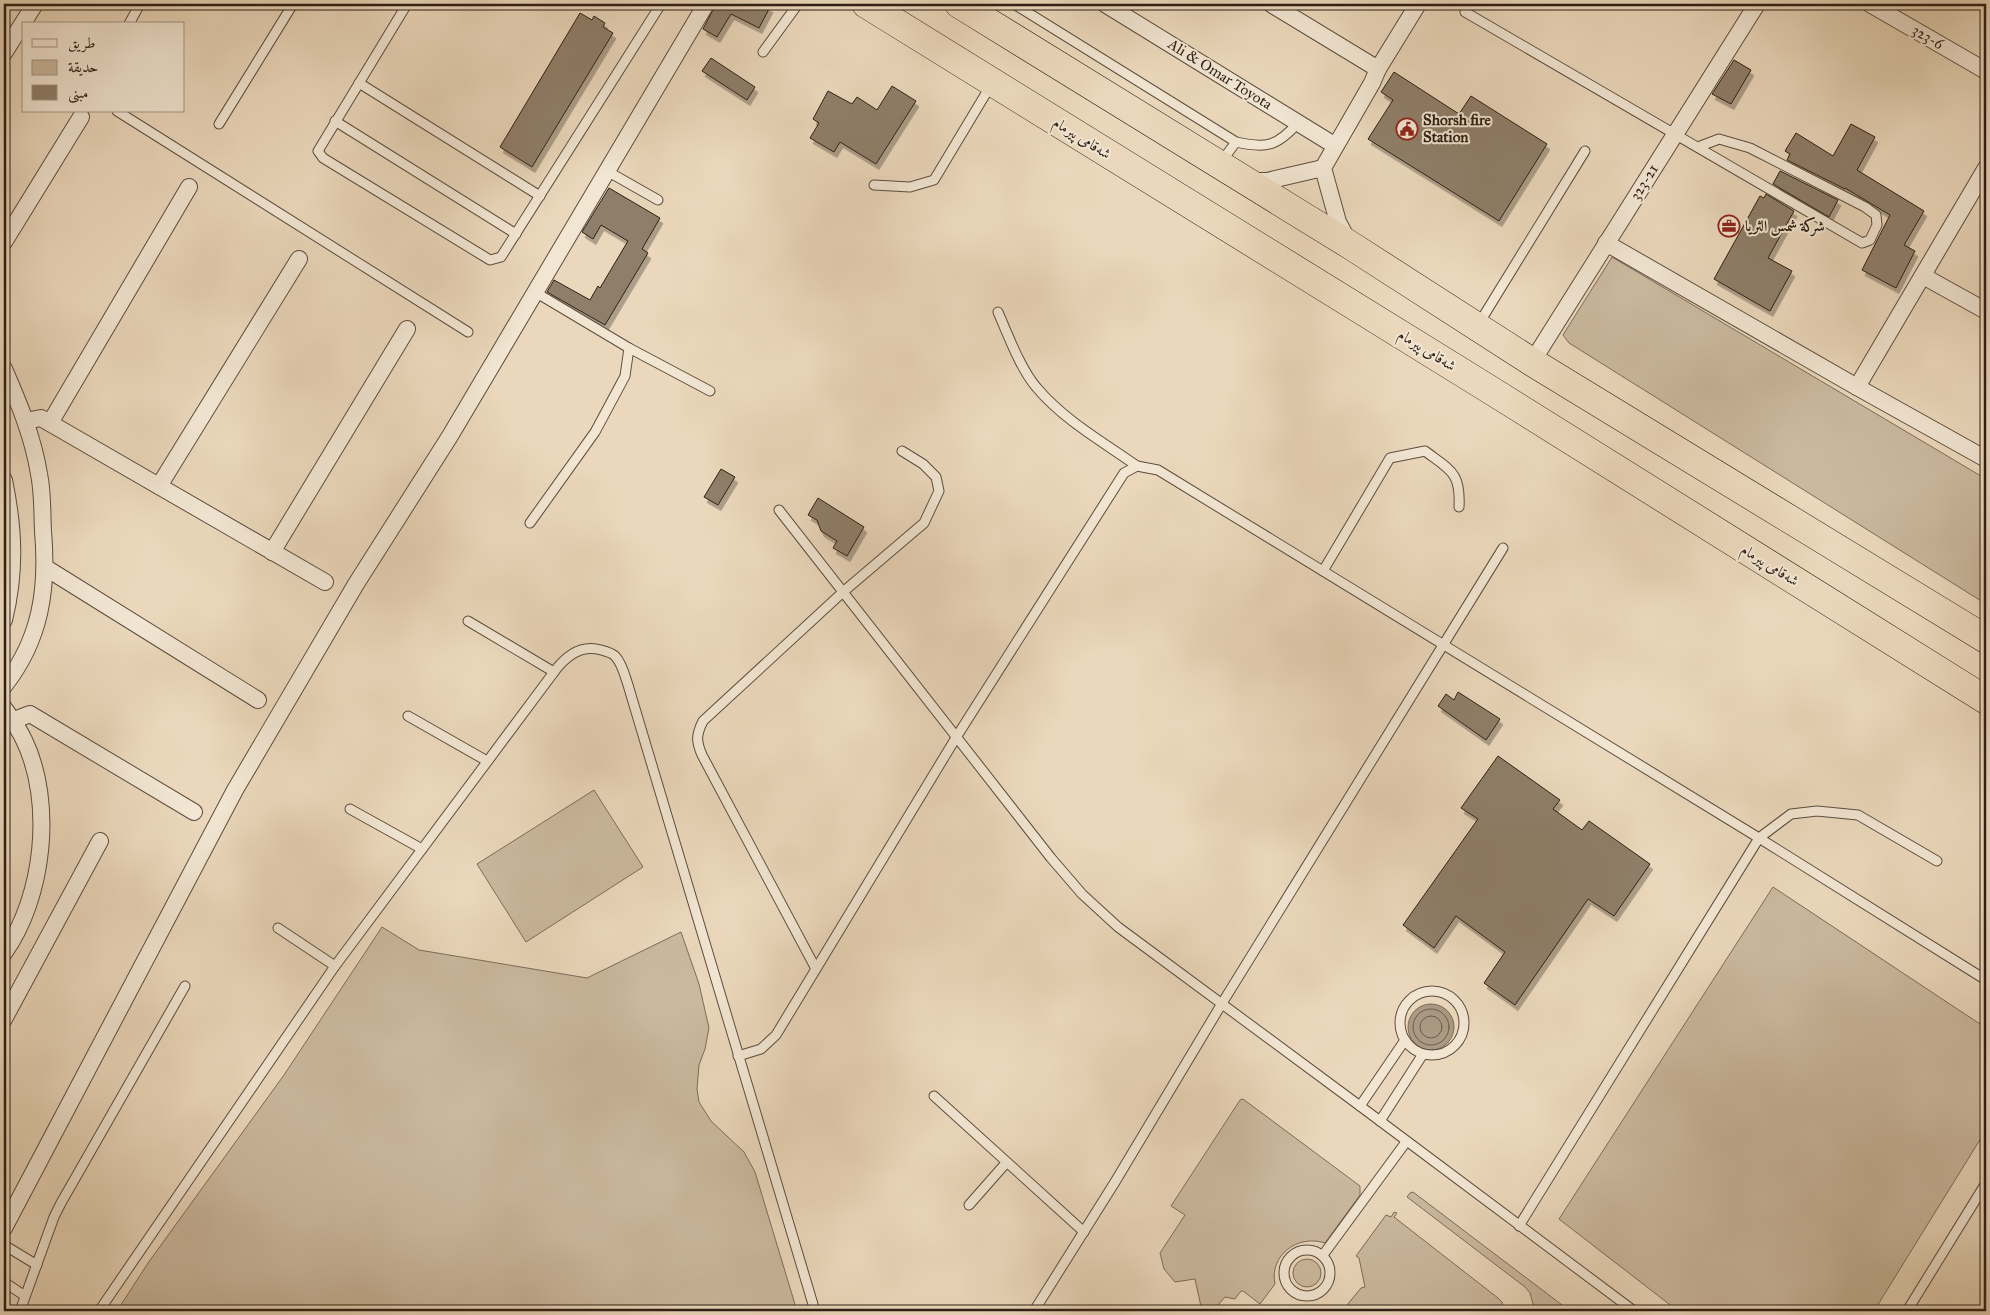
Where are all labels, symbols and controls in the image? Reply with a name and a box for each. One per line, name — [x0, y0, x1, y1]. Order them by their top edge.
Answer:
street label: 323-6 — [1909, 21, 1948, 54]
legend — [22, 22, 185, 112]
text: طريق — [68, 34, 95, 53]
street label: Ali & Omar Toyota — [1164, 34, 1276, 114]
text: حديقة — [68, 58, 98, 76]
text: مبنى — [68, 84, 88, 104]
place label: Shorsh fire Station — [1423, 111, 1491, 146]
street label: شەقامی پیرمام — [1047, 113, 1114, 166]
public building icon: Shorsh fire Station — [1395, 117, 1419, 141]
street label: 323-21 — [1626, 161, 1662, 203]
office icon: شركة شمس الثريا — [1717, 214, 1741, 238]
place label: شركة شمس الثريا — [1745, 217, 1825, 237]
street label: شەقامی پیرمام — [1392, 325, 1459, 378]
street label: شەقامی پیرمام — [1735, 540, 1802, 593]

